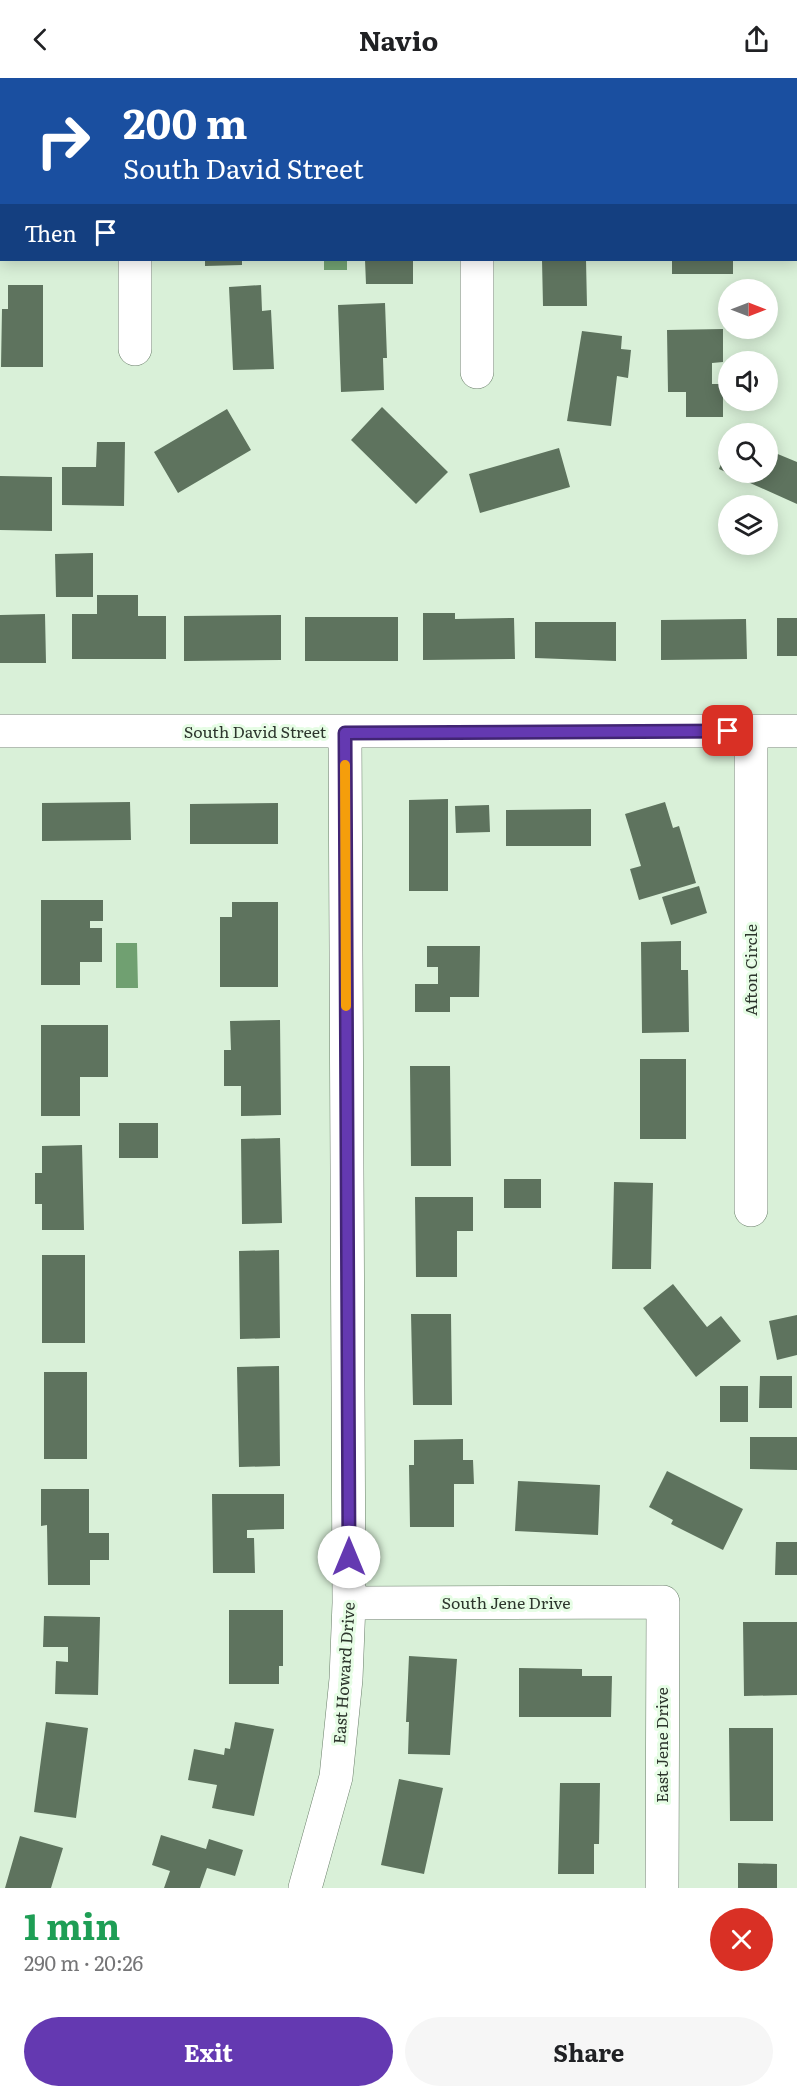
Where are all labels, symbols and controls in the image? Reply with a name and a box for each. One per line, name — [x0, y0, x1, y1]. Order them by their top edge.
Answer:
text: Navio — [359, 19, 438, 59]
icon: back — [24, 23, 57, 56]
icon: share — [740, 23, 773, 56]
text: 200 m — [123, 90, 248, 152]
icon: right — [24, 102, 102, 180]
text: South David Street — [123, 147, 364, 187]
text: Then — [24, 216, 77, 249]
icon: arrive — [89, 216, 122, 249]
north arrow — [718, 279, 778, 339]
map controls — [718, 279, 778, 555]
button: sound — [718, 351, 778, 411]
button: search — [718, 423, 778, 483]
button: layers — [718, 495, 778, 555]
pin — [702, 705, 753, 756]
icon: arrive — [711, 714, 744, 747]
street label: South David Street — [184, 719, 327, 743]
street label: Afton Circle — [738, 924, 762, 1016]
position arrow — [317, 1525, 381, 1589]
street label: South Jene Drive — [441, 1590, 571, 1614]
street label: East Howard Drive — [326, 1601, 360, 1745]
street label: East Jene Drive — [649, 1687, 673, 1803]
text: 1 min — [24, 1898, 120, 1951]
button: close — [710, 1908, 773, 1971]
text: 290 m · 20:26 — [24, 1947, 143, 1977]
button: Exit — [24, 2017, 393, 2086]
button: Share — [405, 2017, 773, 2086]

